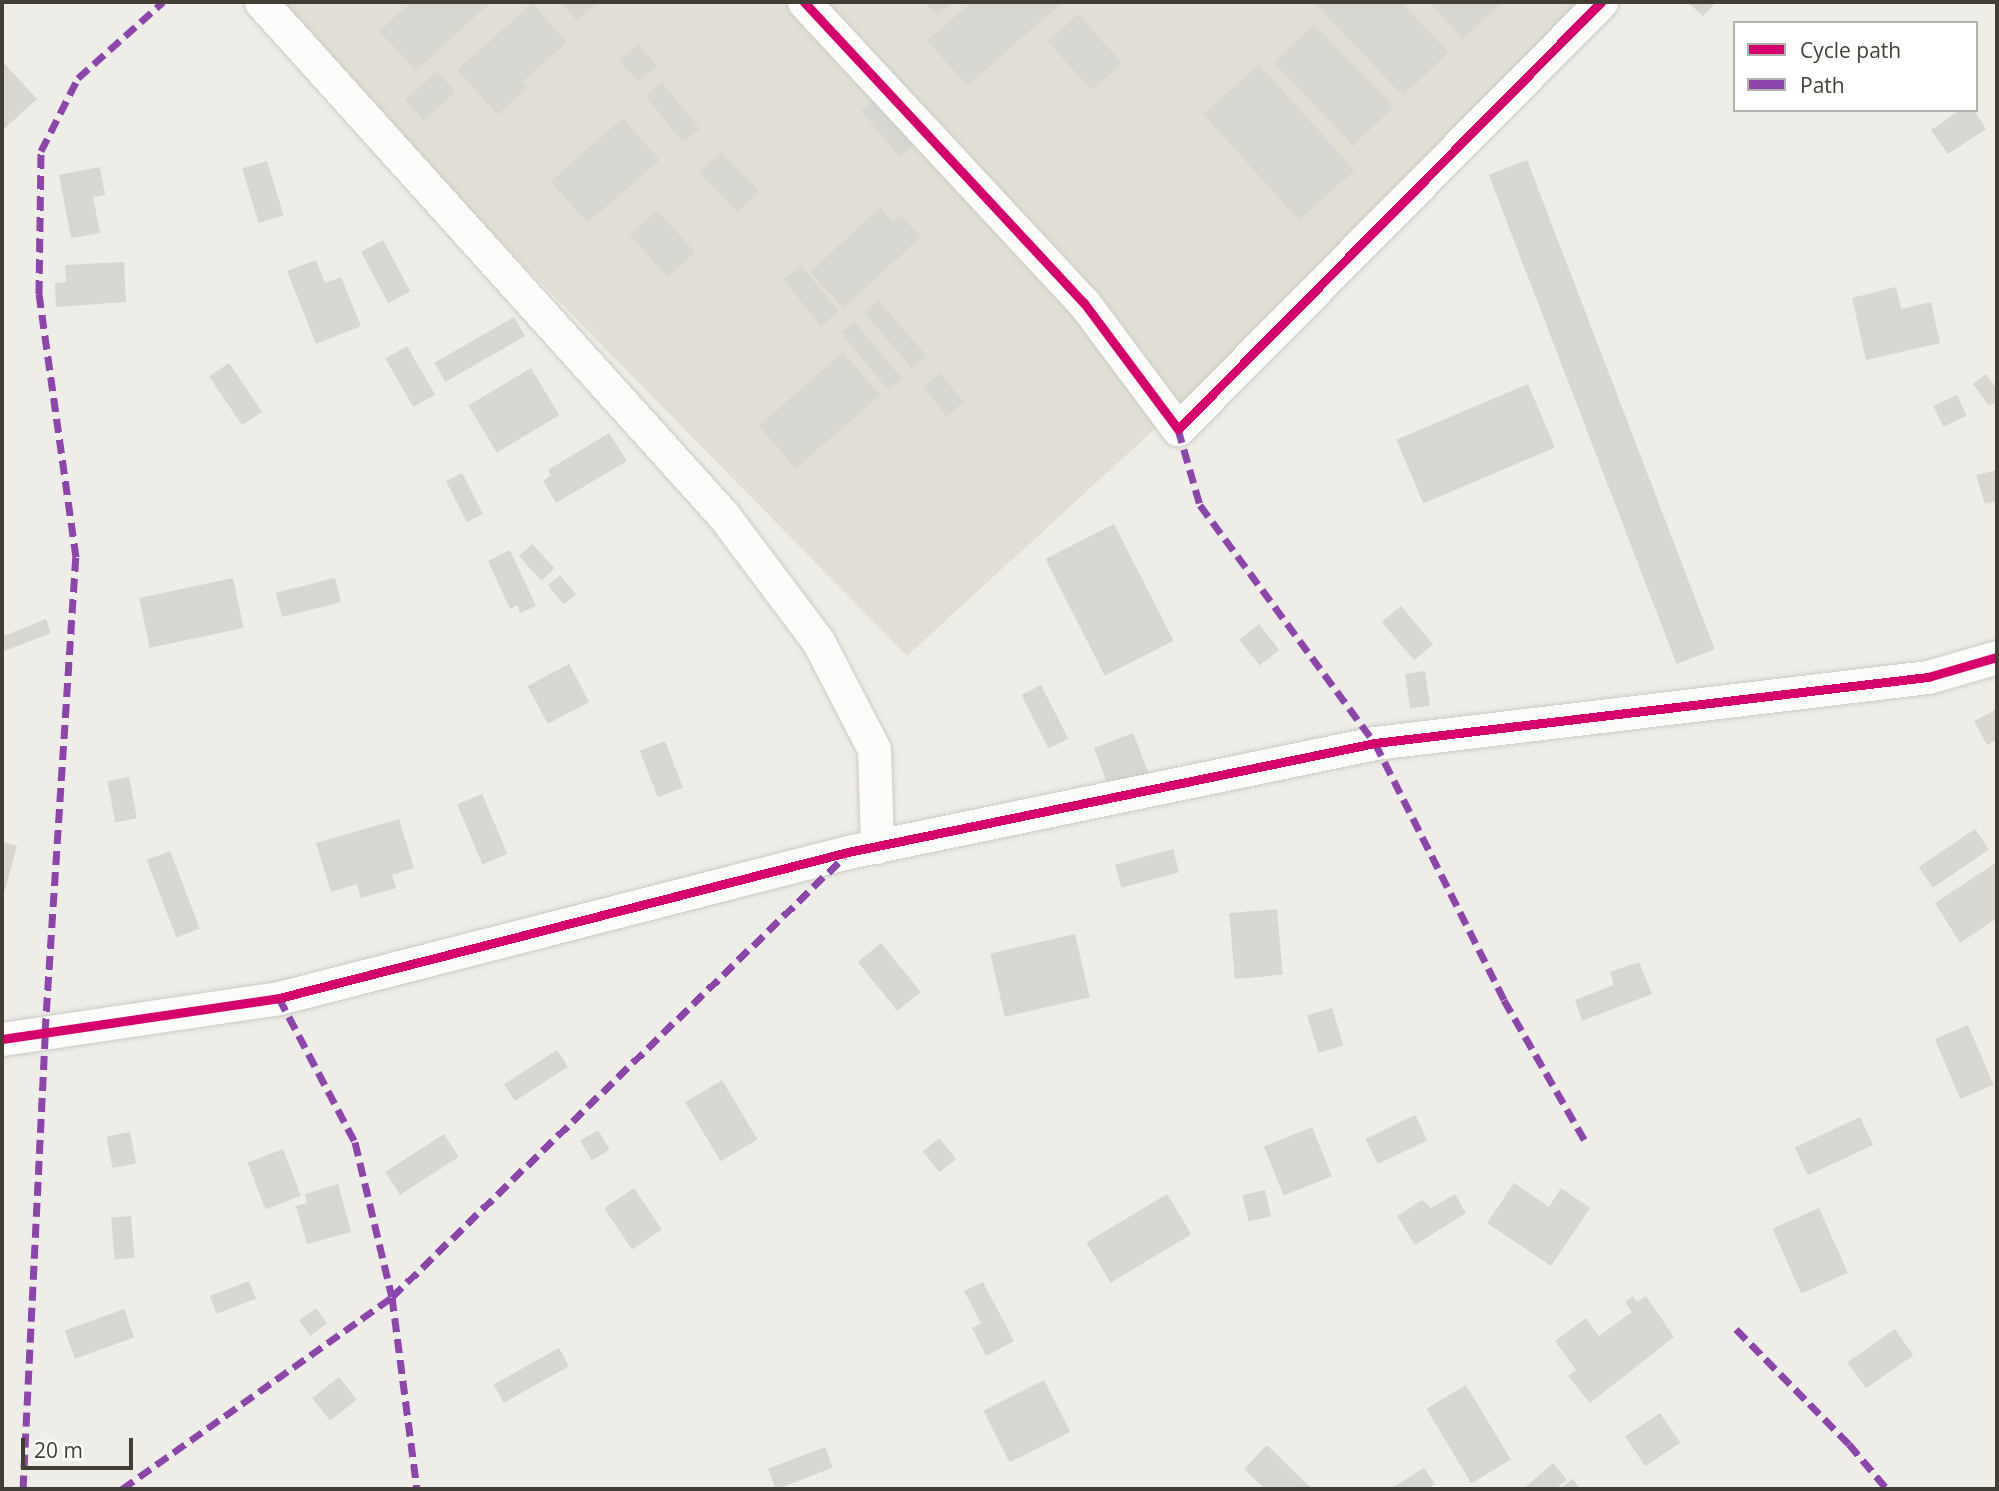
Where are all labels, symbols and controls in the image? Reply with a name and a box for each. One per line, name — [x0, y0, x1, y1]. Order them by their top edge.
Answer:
legend — [1733, 21, 1978, 112]
text: Cycle path — [1800, 36, 1901, 64]
text: Path — [1800, 71, 1845, 99]
scale bar — [24, 1424, 136, 1468]
text: 20 m — [34, 1436, 83, 1464]

